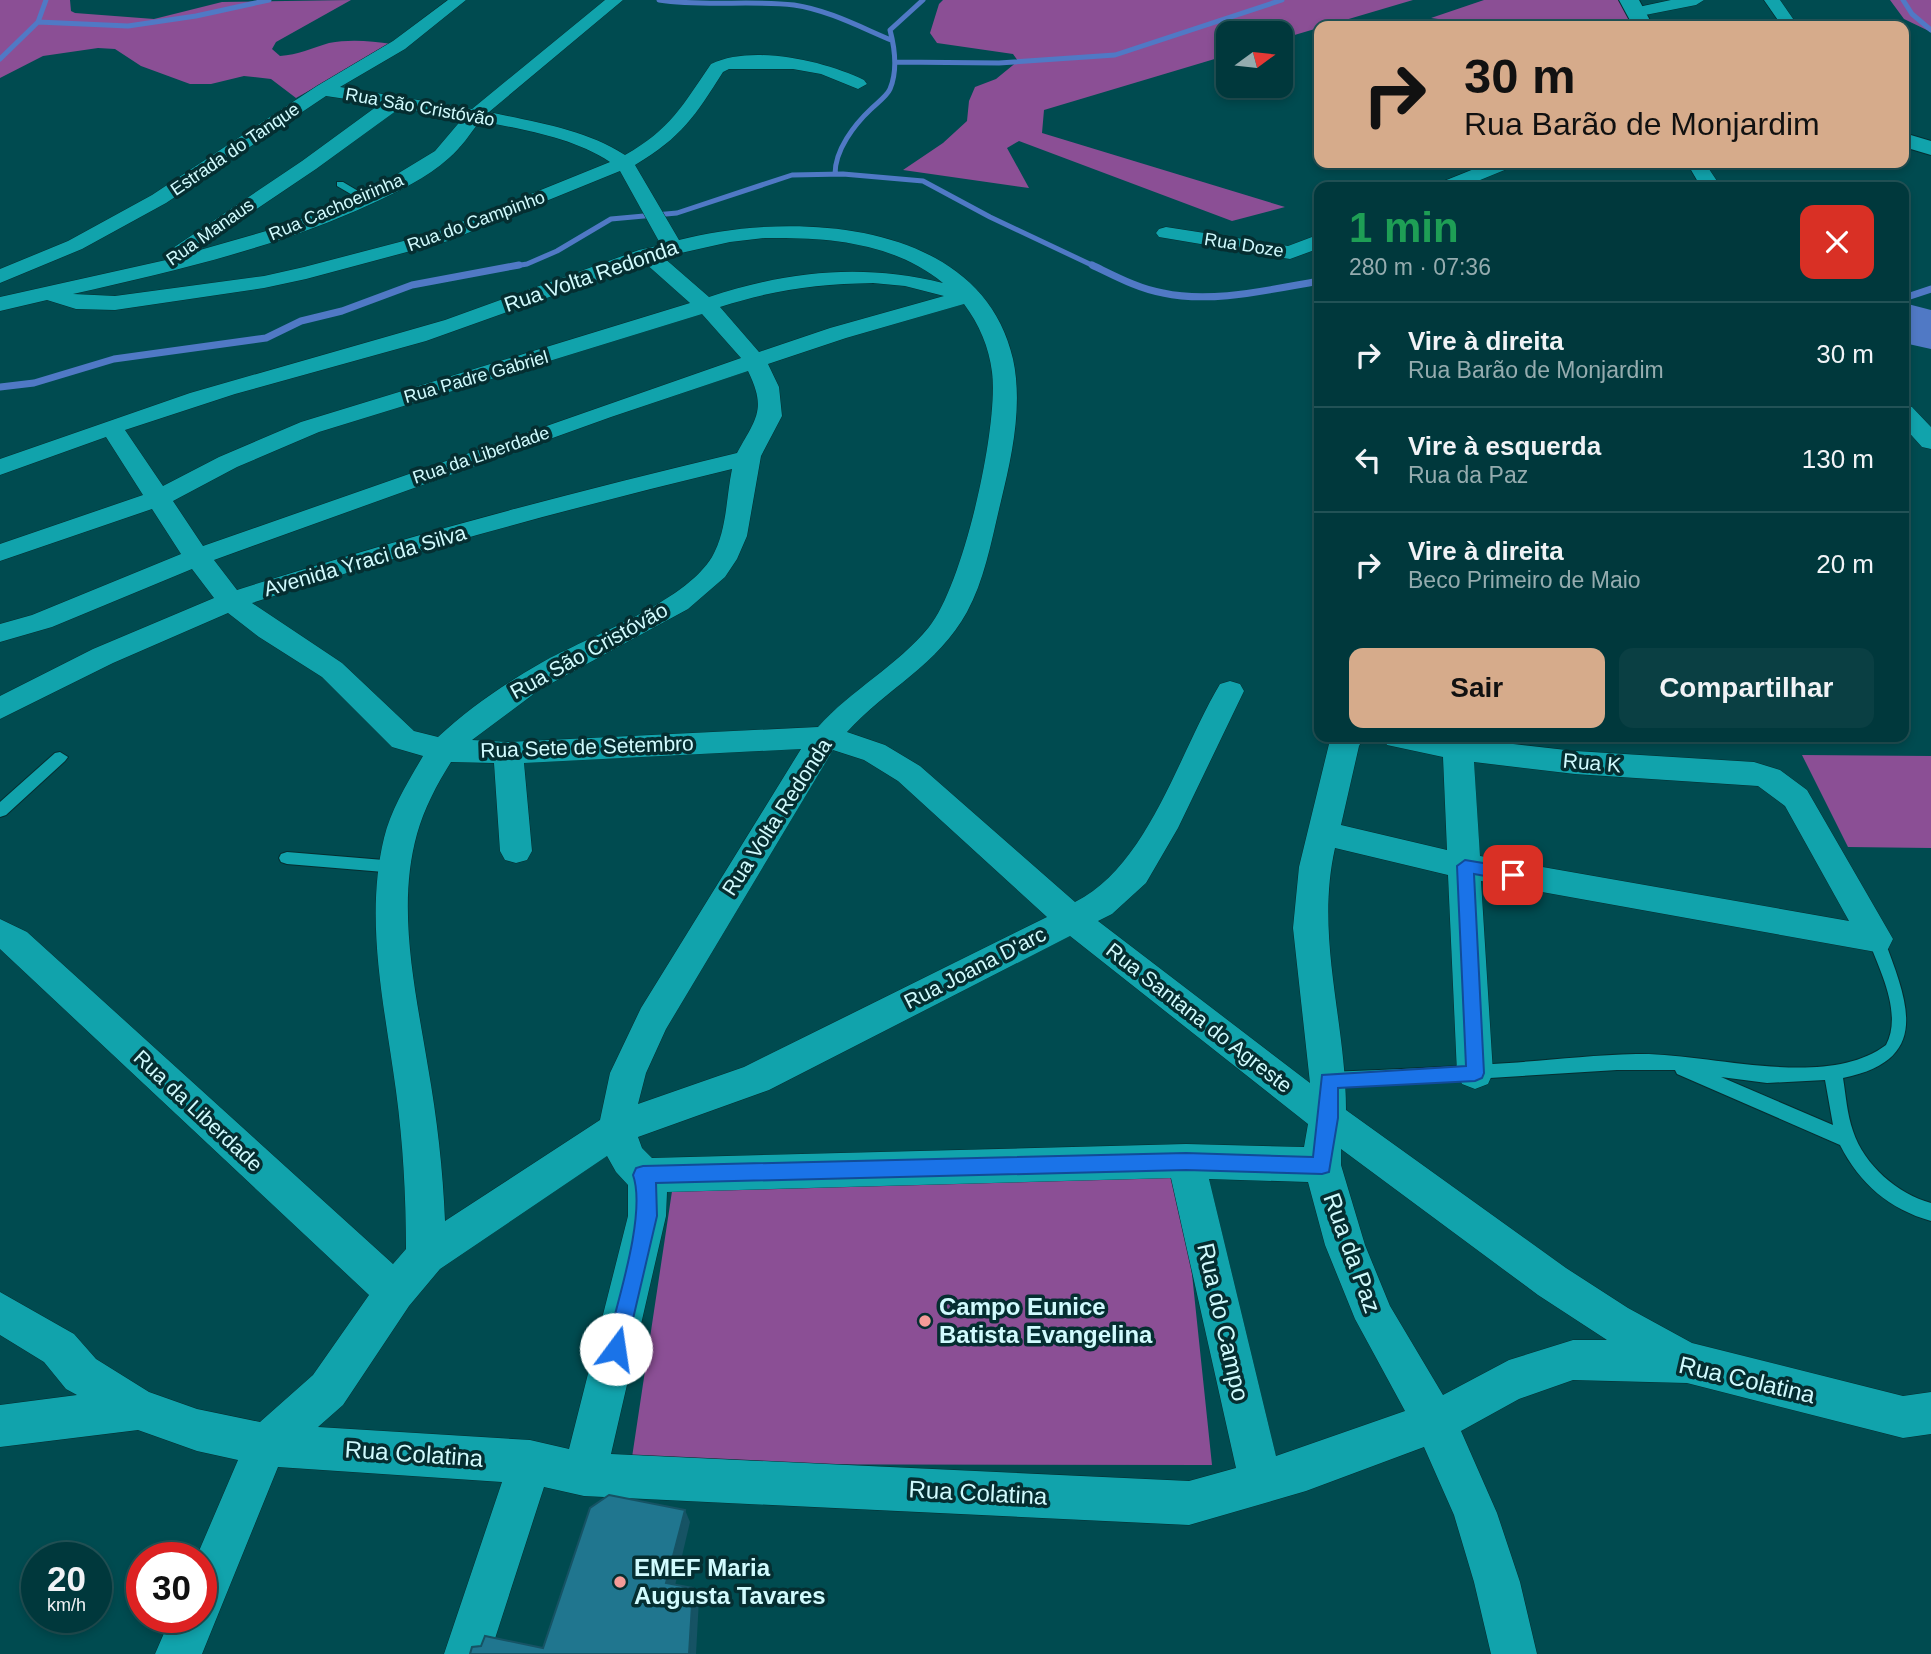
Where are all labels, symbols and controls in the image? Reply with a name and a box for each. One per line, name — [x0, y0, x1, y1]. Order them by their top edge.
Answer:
north arrow — [1216, 21, 1293, 98]
map controls — [1216, 21, 1293, 98]
icon: right — [1349, 49, 1440, 140]
text: 30 m — [1464, 49, 1576, 103]
street label: Rua São Cristóvão — [344, 84, 496, 130]
street label: Estrada do Tanque — [167, 99, 303, 199]
text: Rua Barão de Monjardim — [1464, 106, 1820, 142]
street label: Rua Cachoeirinha — [266, 169, 407, 244]
street label: Rua do Campinho — [404, 187, 548, 255]
street label: Rua Manaus — [162, 195, 258, 269]
text: 1 min — [1349, 204, 1459, 251]
button: close — [1800, 205, 1874, 279]
street label: Rua Doze — [1203, 229, 1285, 261]
street label: Rua Volta Redonda — [501, 235, 681, 316]
text: 280 m · 07:36 — [1349, 254, 1491, 280]
text: Vire à direita — [1408, 326, 1564, 356]
icon: right — [1349, 336, 1387, 374]
text: 30 m — [1816, 339, 1874, 369]
street label: Rua Padre Gabriel — [402, 347, 550, 407]
text: Rua Barão de Monjardim — [1408, 357, 1664, 383]
street label: Rua da Liberdade — [410, 422, 552, 488]
text: Vire à esquerda — [1408, 431, 1601, 461]
icon: left — [1349, 441, 1387, 479]
text: 130 m — [1802, 444, 1874, 474]
text: Rua da Paz — [1408, 462, 1528, 488]
street label: Avenida Yraci da Silva — [261, 521, 469, 600]
text: Vire à direita — [1408, 536, 1564, 566]
icon: right — [1349, 546, 1387, 584]
text: 20 m — [1816, 549, 1874, 579]
text: Beco Primeiro de Maio — [1408, 567, 1641, 593]
street label: Rua São Cristóvão — [506, 598, 671, 703]
button: Sair — [1349, 648, 1605, 728]
button: Compartilhar — [1619, 648, 1874, 728]
street label: Rua Sete de Setembro — [480, 731, 694, 762]
street label: Rua Volta Redonda — [717, 734, 836, 899]
street label: Rua K — [1562, 749, 1622, 777]
pin — [1483, 845, 1543, 905]
icon: arrive — [1494, 856, 1532, 894]
street label: Rua Joana D'arc — [900, 922, 1049, 1013]
street label: Rua Santana do Agreste — [1102, 938, 1297, 1097]
street label: Rua da Liberdade — [129, 1045, 267, 1176]
street label: Rua da Paz — [1318, 1189, 1387, 1316]
street label: Rua do Campo — [1192, 1240, 1255, 1404]
place label: Campo Eunice Batista Evangelina — [939, 1293, 1153, 1348]
position arrow — [579, 1312, 653, 1386]
marker: Campo Eunice Batista Evangelina — [917, 1313, 933, 1329]
street label: Rua Colatina — [1676, 1351, 1818, 1408]
street label: Rua Colatina — [344, 1435, 485, 1472]
street label: Rua Colatina — [908, 1475, 1049, 1510]
speed limit sign: 30 — [126, 1542, 217, 1633]
place label: EMEF Maria Augusta Tavares — [634, 1554, 826, 1609]
text: 20 — [47, 1559, 86, 1598]
marker: EMEF Maria Augusta Tavares — [612, 1574, 628, 1590]
text: km/h — [47, 1595, 86, 1615]

